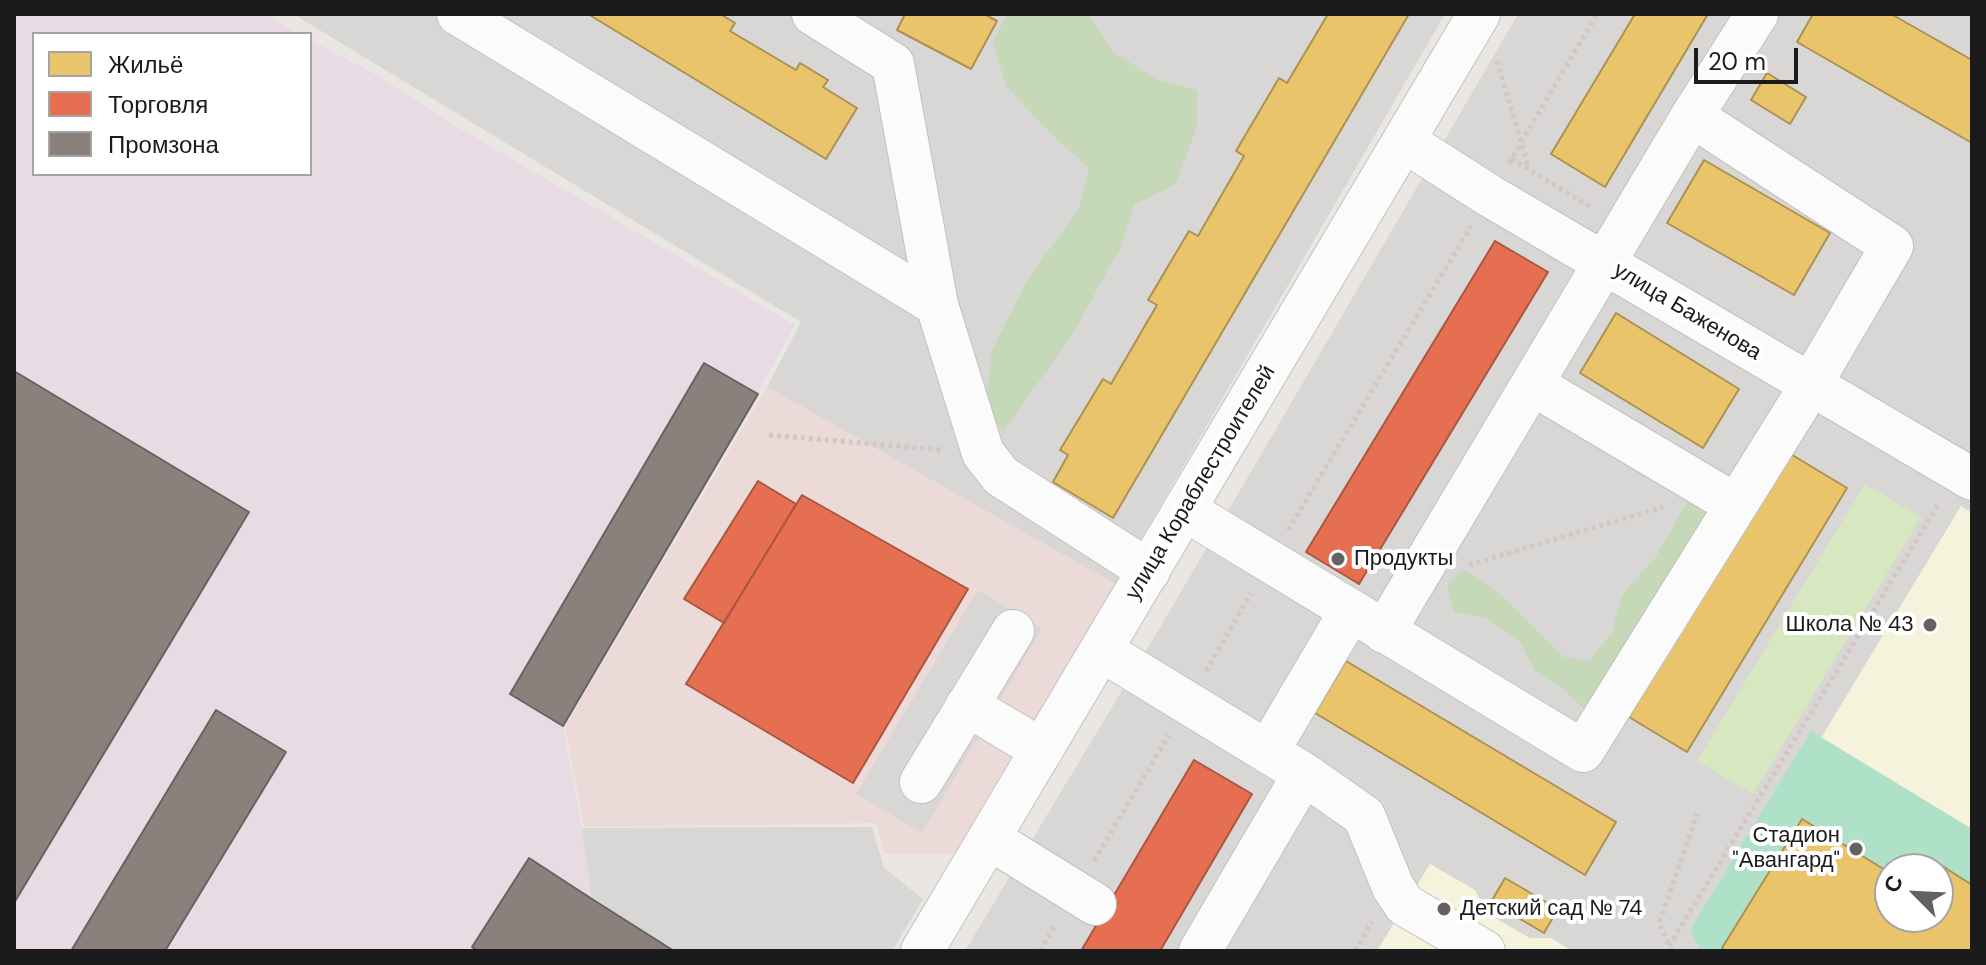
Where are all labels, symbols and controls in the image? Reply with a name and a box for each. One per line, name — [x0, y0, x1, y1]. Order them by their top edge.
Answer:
legend — [32, 32, 312, 176]
scale bar — [1698, 32, 1802, 82]
text: 20 m — [1708, 46, 1766, 77]
text: Жильё — [108, 49, 183, 80]
text: Торговля — [108, 89, 208, 120]
text: Промзона — [108, 129, 219, 160]
street label: улица Баженова — [1608, 257, 1766, 367]
street label: улица Кораблестроителей — [1120, 361, 1282, 605]
place label: Продукты — [1354, 546, 1453, 572]
marker: Продукты — [1329, 550, 1347, 568]
place label: Школа № 43 — [1785, 612, 1914, 638]
marker: Школа № 43 — [1921, 616, 1939, 634]
place label: Стадион "Авангард" — [1732, 823, 1840, 874]
marker: Стадион "Авангард" — [1847, 840, 1865, 858]
north arrow — [1874, 853, 1954, 933]
text: С — [1877, 871, 1910, 897]
place label: Детский сад № 74 — [1460, 896, 1642, 922]
marker: Детский сад № 74 — [1435, 900, 1453, 918]

